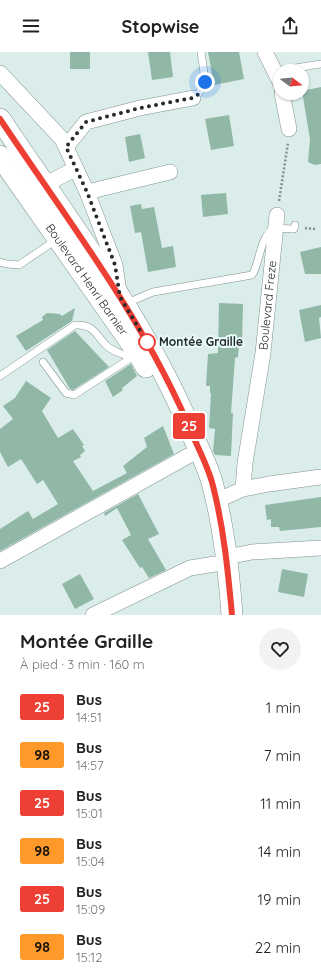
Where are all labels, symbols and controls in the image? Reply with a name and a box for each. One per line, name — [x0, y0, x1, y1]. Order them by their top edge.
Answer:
icon: menu — [20, 15, 42, 37]
text: Stopwise — [122, 15, 199, 38]
icon: share — [279, 15, 301, 37]
north arrow — [273, 64, 309, 100]
map controls — [273, 64, 309, 100]
your location — [195, 72, 215, 92]
street label: Boulevard Henri Barnier — [43, 221, 132, 339]
street label: Boulevard Freze — [255, 260, 279, 351]
marker: Montée Graille — [138, 333, 156, 351]
place label: Montée Graille — [159, 334, 243, 349]
line badge: 25 — [171, 413, 207, 439]
text: 25 — [181, 417, 197, 435]
button: heart — [259, 628, 301, 670]
text: Montée Graille — [20, 629, 153, 653]
text: À pied · 3 min · 160 m — [20, 656, 145, 672]
text: Bus — [76, 690, 102, 709]
text: 25 — [34, 698, 50, 716]
text: 1 min — [266, 698, 301, 717]
text: 14:51 — [76, 709, 102, 725]
text: Bus — [76, 738, 102, 757]
text: 98 — [34, 746, 50, 764]
text: 7 min — [264, 746, 301, 765]
text: 14:57 — [76, 757, 104, 773]
text: Bus — [76, 786, 102, 805]
text: 25 — [34, 794, 50, 812]
text: 11 min — [260, 794, 301, 813]
text: 15:01 — [76, 805, 103, 821]
text: Bus — [76, 834, 102, 853]
text: 98 — [34, 842, 50, 860]
text: 14 min — [258, 842, 301, 861]
text: 15:04 — [76, 853, 105, 869]
text: Bus — [76, 882, 102, 901]
text: 25 — [34, 890, 50, 908]
text: 19 min — [257, 890, 301, 909]
text: 15:09 — [76, 901, 105, 917]
text: Bus — [76, 930, 102, 949]
text: 98 — [34, 938, 50, 956]
text: 22 min — [255, 938, 301, 957]
text: 15:12 — [76, 949, 102, 965]

